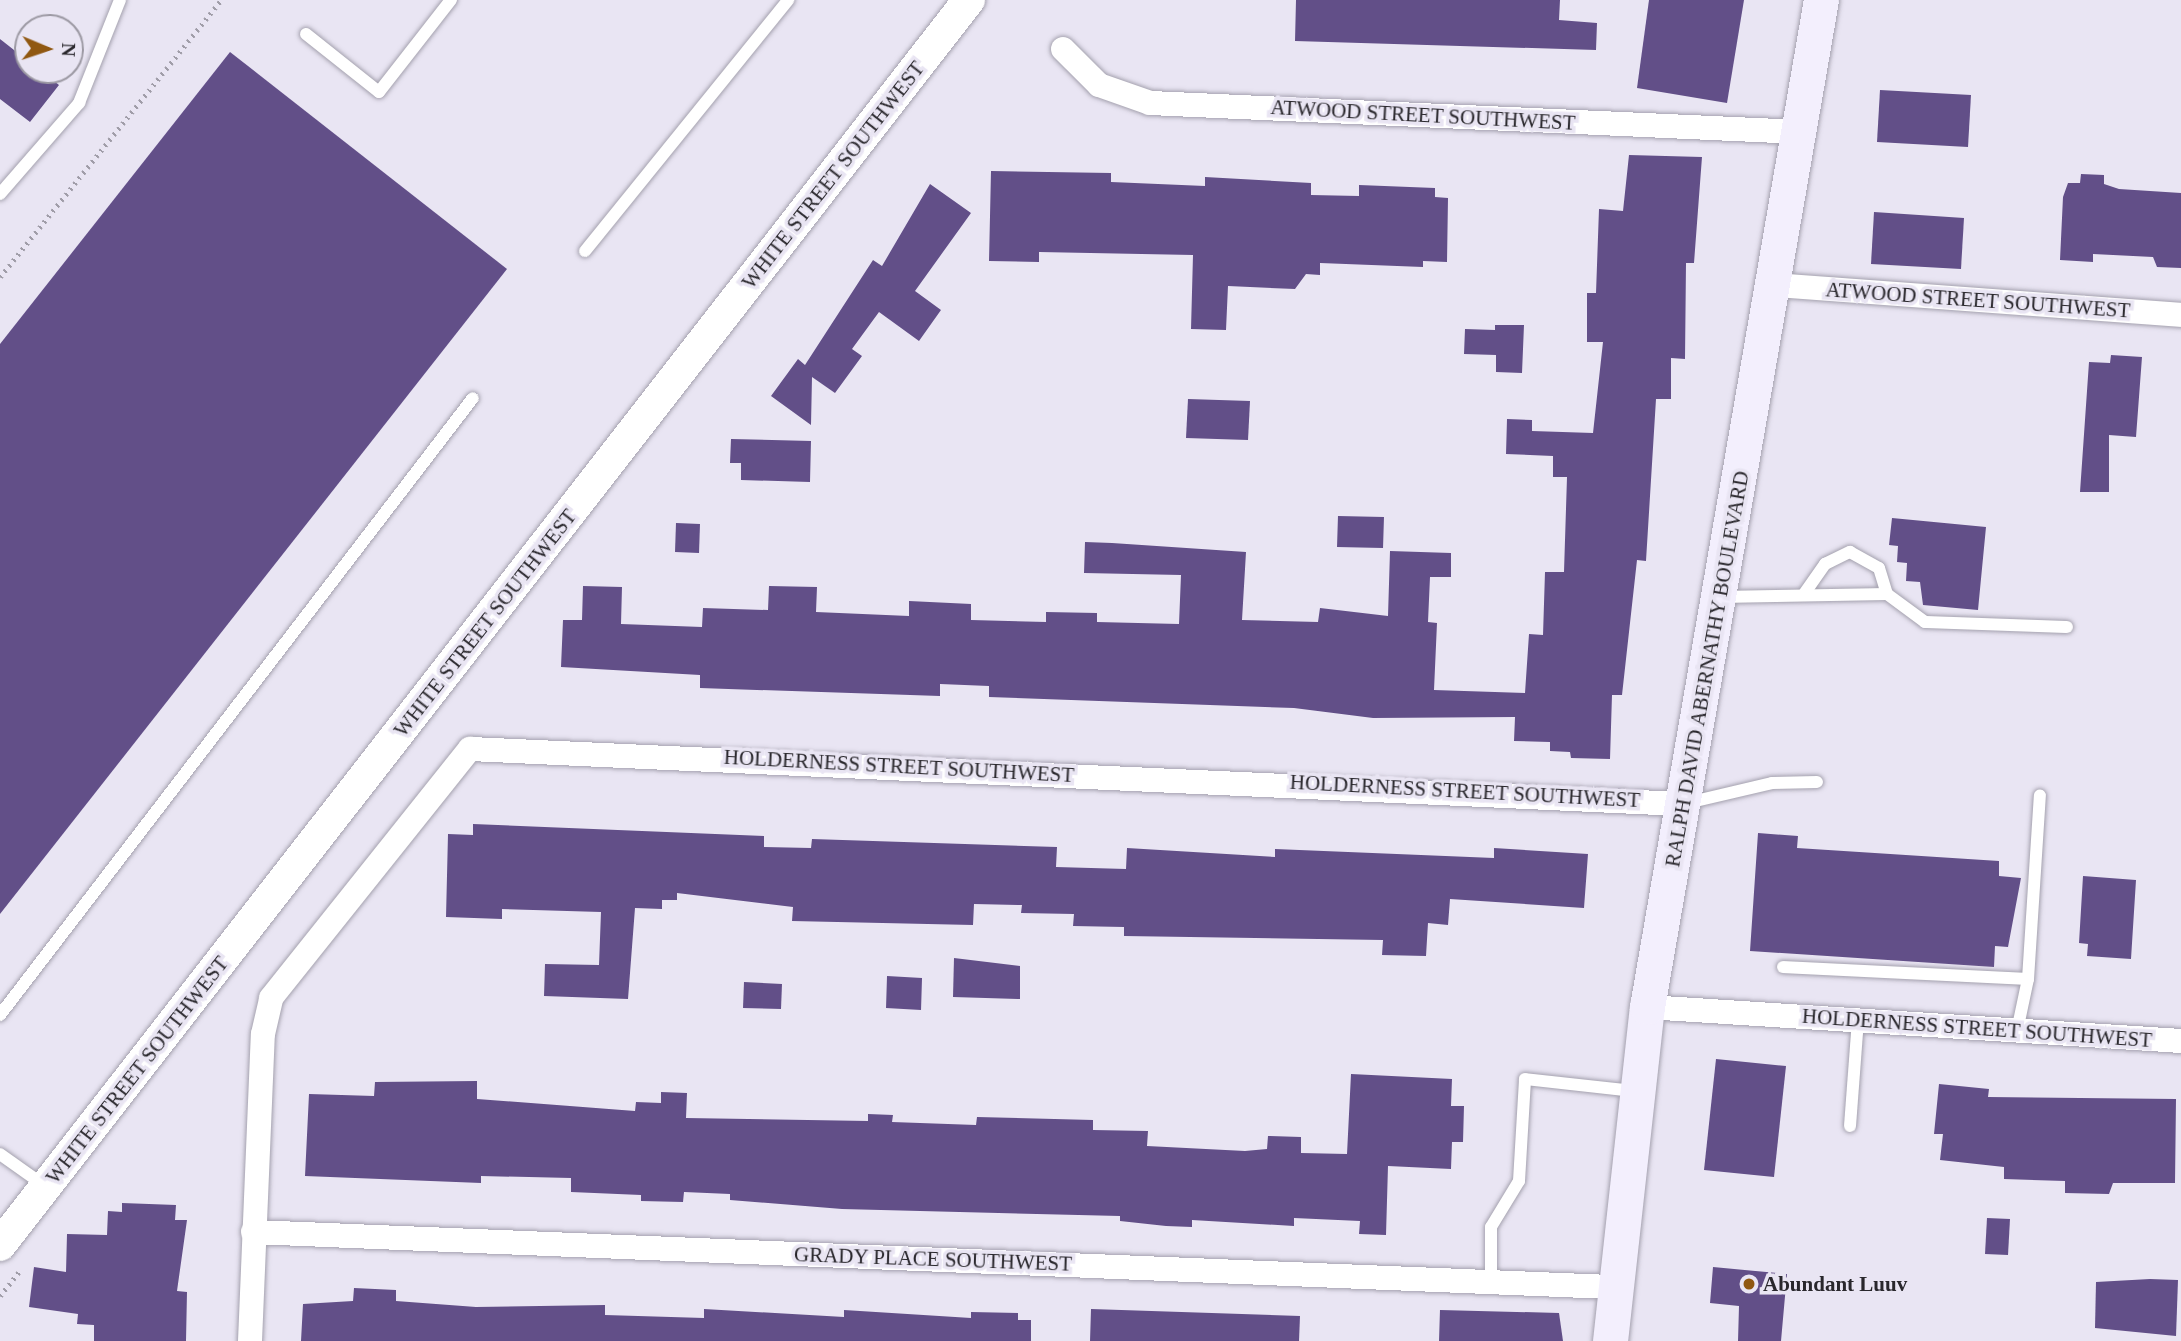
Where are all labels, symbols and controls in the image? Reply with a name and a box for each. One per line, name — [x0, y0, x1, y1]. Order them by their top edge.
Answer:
north arrow — [14, 14, 84, 84]
text: N — [58, 42, 79, 57]
street label: WHITE STREET SOUTHWEST — [736, 56, 930, 294]
street label: ATWOOD STREET SOUTHWEST — [1270, 94, 1576, 136]
street label: ATWOOD STREET SOUTHWEST — [1825, 277, 2131, 323]
street label: RALPH DAVID ABERNATHY BOULEVARD — [1660, 468, 1754, 870]
street label: WHITE STREET SOUTHWEST — [388, 504, 582, 742]
street label: HOLDERNESS STREET SOUTHWEST — [723, 744, 1075, 788]
street label: HOLDERNESS STREET SOUTHWEST — [1289, 769, 1641, 813]
street label: WHITE STREET SOUTHWEST — [40, 951, 234, 1189]
street label: HOLDERNESS STREET SOUTHWEST — [1801, 1003, 2153, 1053]
street label: GRADY PLACE SOUTHWEST — [793, 1242, 1073, 1276]
place label: Abundant Luuv — [1763, 1271, 1907, 1297]
marker: Abundant Luuv — [1741, 1276, 1757, 1292]

